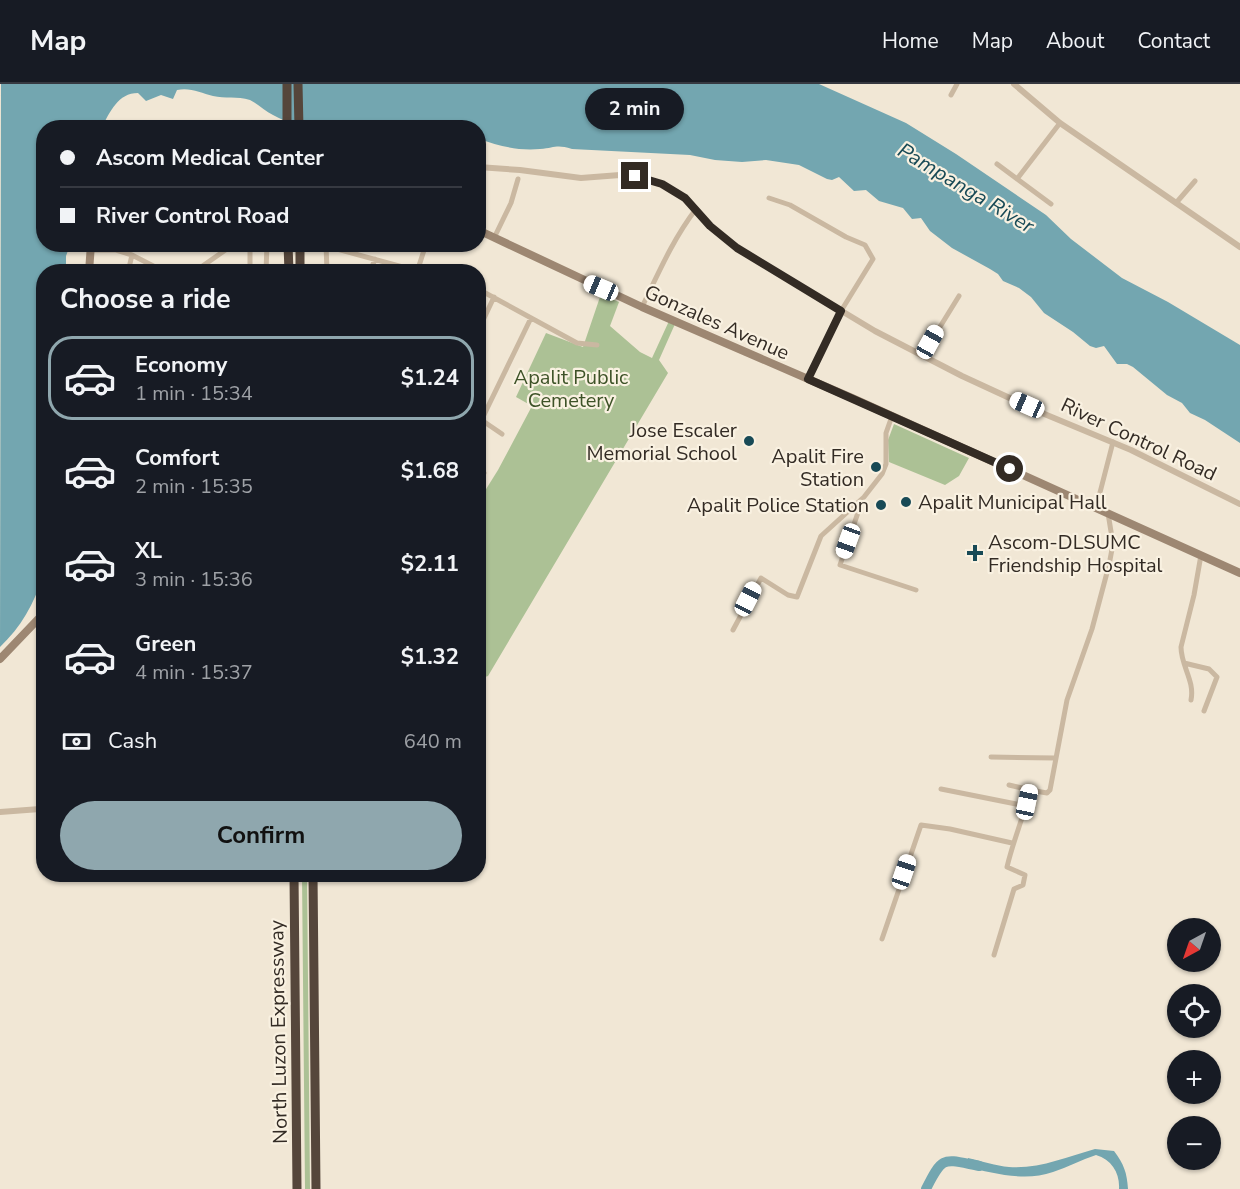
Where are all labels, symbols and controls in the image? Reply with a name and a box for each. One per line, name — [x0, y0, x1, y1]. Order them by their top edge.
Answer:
text: Map — [30, 22, 86, 60]
text: Home — [882, 27, 939, 55]
text: Map — [972, 27, 1013, 55]
text: About — [1046, 27, 1104, 55]
text: Contact — [1137, 27, 1210, 55]
callout: 2 min — [586, 89, 684, 131]
text: 2 min — [609, 95, 660, 122]
water label: Pampanga River — [893, 136, 1040, 240]
text: Ascom Medical Center — [96, 143, 324, 173]
route end — [621, 162, 648, 189]
text: River Control Road — [96, 201, 290, 231]
car — [581, 273, 621, 303]
street label: Gonzales Avenue — [640, 278, 794, 367]
text: Choose a ride — [60, 281, 231, 318]
car — [913, 322, 947, 362]
text: Economy — [135, 350, 227, 380]
icon: car — [63, 351, 117, 405]
text: $1.24 — [401, 363, 459, 393]
park label: Apalit Public Cemetery — [514, 364, 628, 414]
text: 1 min · 15:34 — [135, 380, 253, 407]
car — [1007, 389, 1047, 421]
street label: River Control Road — [1056, 391, 1221, 487]
place label: Jose Escaler Memorial School — [586, 417, 737, 467]
marker: Jose Escaler Memorial School — [742, 434, 756, 448]
text: Comfort — [135, 443, 219, 473]
place label: Apalit Fire Station — [771, 443, 864, 493]
icon: car — [63, 444, 117, 498]
route start — [996, 455, 1023, 482]
text: $1.68 — [401, 456, 459, 486]
marker: Apalit Fire Station — [869, 460, 883, 474]
text: 2 min · 15:35 — [135, 473, 253, 500]
place label: Apalit Municipal Hall — [918, 489, 1107, 516]
place label: Apalit Police Station — [687, 492, 869, 519]
marker: Apalit Municipal Hall — [899, 495, 913, 509]
marker: Apalit Police Station — [874, 498, 888, 512]
car — [833, 521, 863, 561]
place label: Ascom-DLSUMC Friendship Hospital — [988, 529, 1162, 579]
text: XL — [135, 536, 162, 566]
icon: car — [63, 537, 117, 591]
marker: Ascom-DLSUMC Friendship Hospital — [966, 544, 984, 562]
text: $2.11 — [401, 549, 459, 579]
text: 3 min · 15:36 — [135, 566, 253, 593]
car — [732, 579, 764, 619]
text: Green — [135, 629, 196, 659]
icon: car — [63, 630, 117, 684]
text: $1.32 — [401, 642, 459, 672]
text: 4 min · 15:37 — [135, 659, 253, 686]
icon: cash — [60, 725, 93, 758]
text: Cash — [108, 726, 157, 756]
text: 640 m — [404, 728, 462, 755]
car — [1014, 783, 1040, 821]
button: Confirm — [60, 801, 462, 870]
car — [890, 852, 918, 892]
north arrow — [1167, 918, 1221, 972]
map controls — [1167, 918, 1221, 1170]
street label: North Luzon Expressway — [263, 919, 294, 1144]
button: locate — [1167, 984, 1221, 1038]
button: + — [1167, 1050, 1221, 1104]
button: − — [1167, 1116, 1221, 1170]

